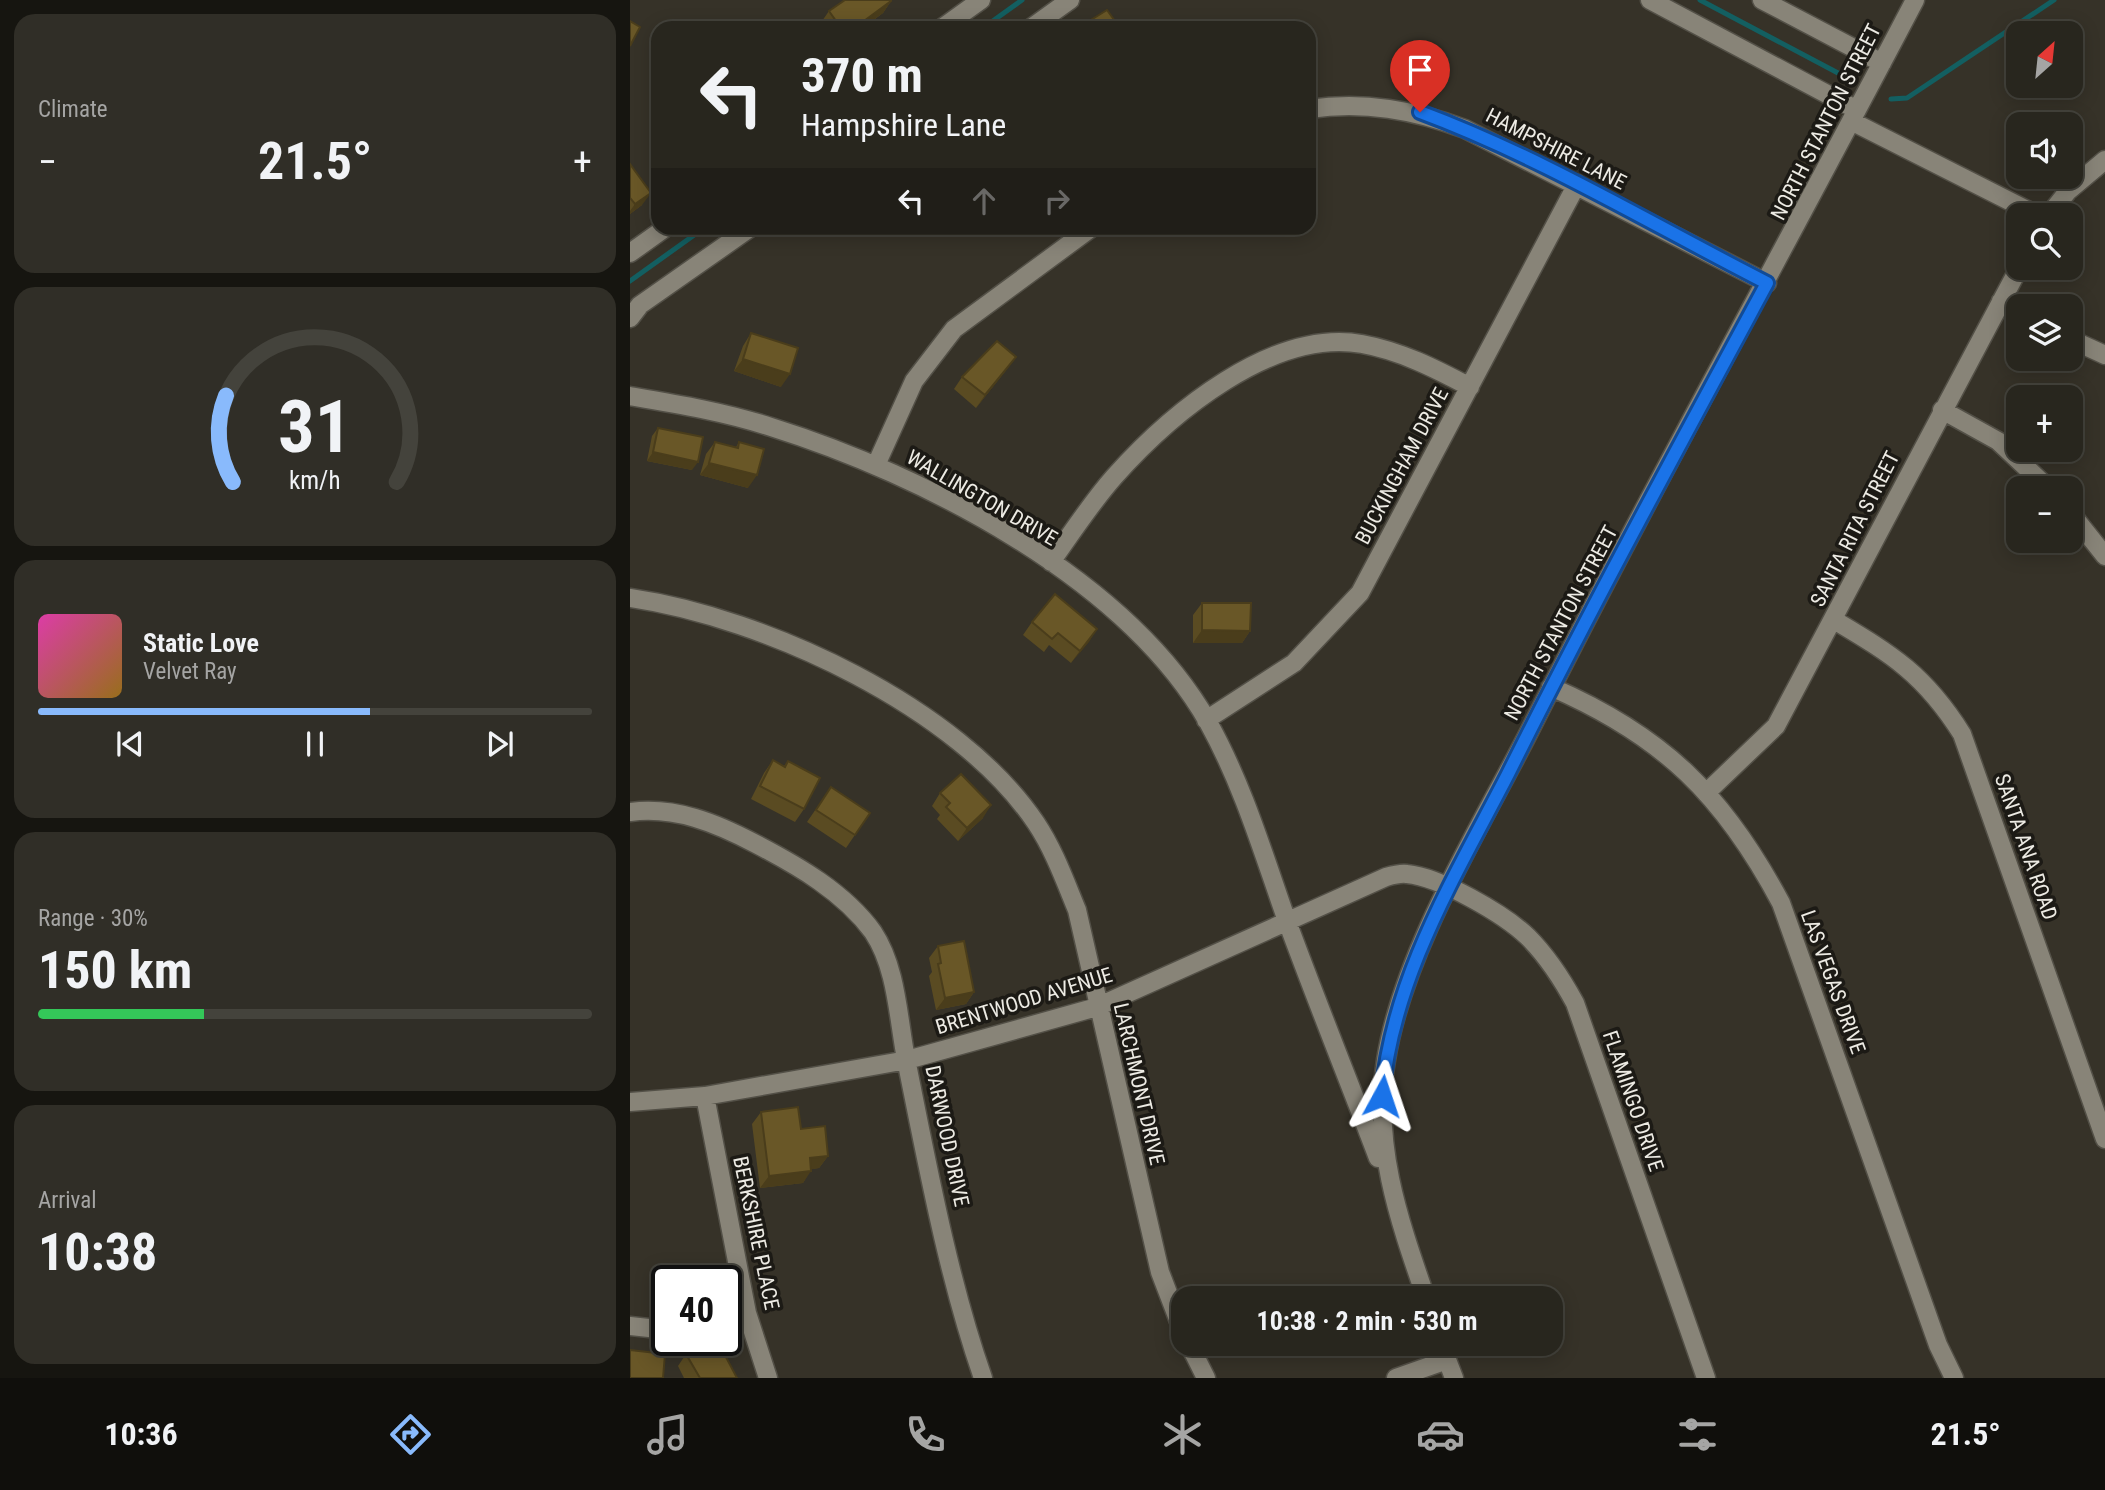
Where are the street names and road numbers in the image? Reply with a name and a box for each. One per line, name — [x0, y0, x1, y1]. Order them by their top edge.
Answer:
street label: NORTH STANTON STREET — [1766, 20, 1886, 224]
street label: HAMPSHIRE LANE — [1482, 103, 1630, 195]
street label: BUCKINGHAM DRIVE — [1351, 384, 1453, 548]
street label: WALLINGTON DRIVE — [902, 445, 1062, 551]
street label: SANTA RITA STREET — [1806, 447, 1905, 611]
street label: NORTH STANTON STREET — [1500, 522, 1622, 724]
street label: SANTA ANA ROAD — [1990, 771, 2062, 923]
street label: LAS VEGAS DRIVE — [1796, 907, 1870, 1057]
street label: BRENTWOOD AVENUE — [933, 963, 1115, 1039]
street label: LARCHMONT DRIVE — [1109, 1001, 1169, 1167]
street label: FLAMINGO DRIVE — [1598, 1028, 1668, 1174]
street label: DARWOOD DRIVE — [920, 1063, 974, 1209]
street label: BERKSHIRE PLACE — [728, 1154, 784, 1312]

